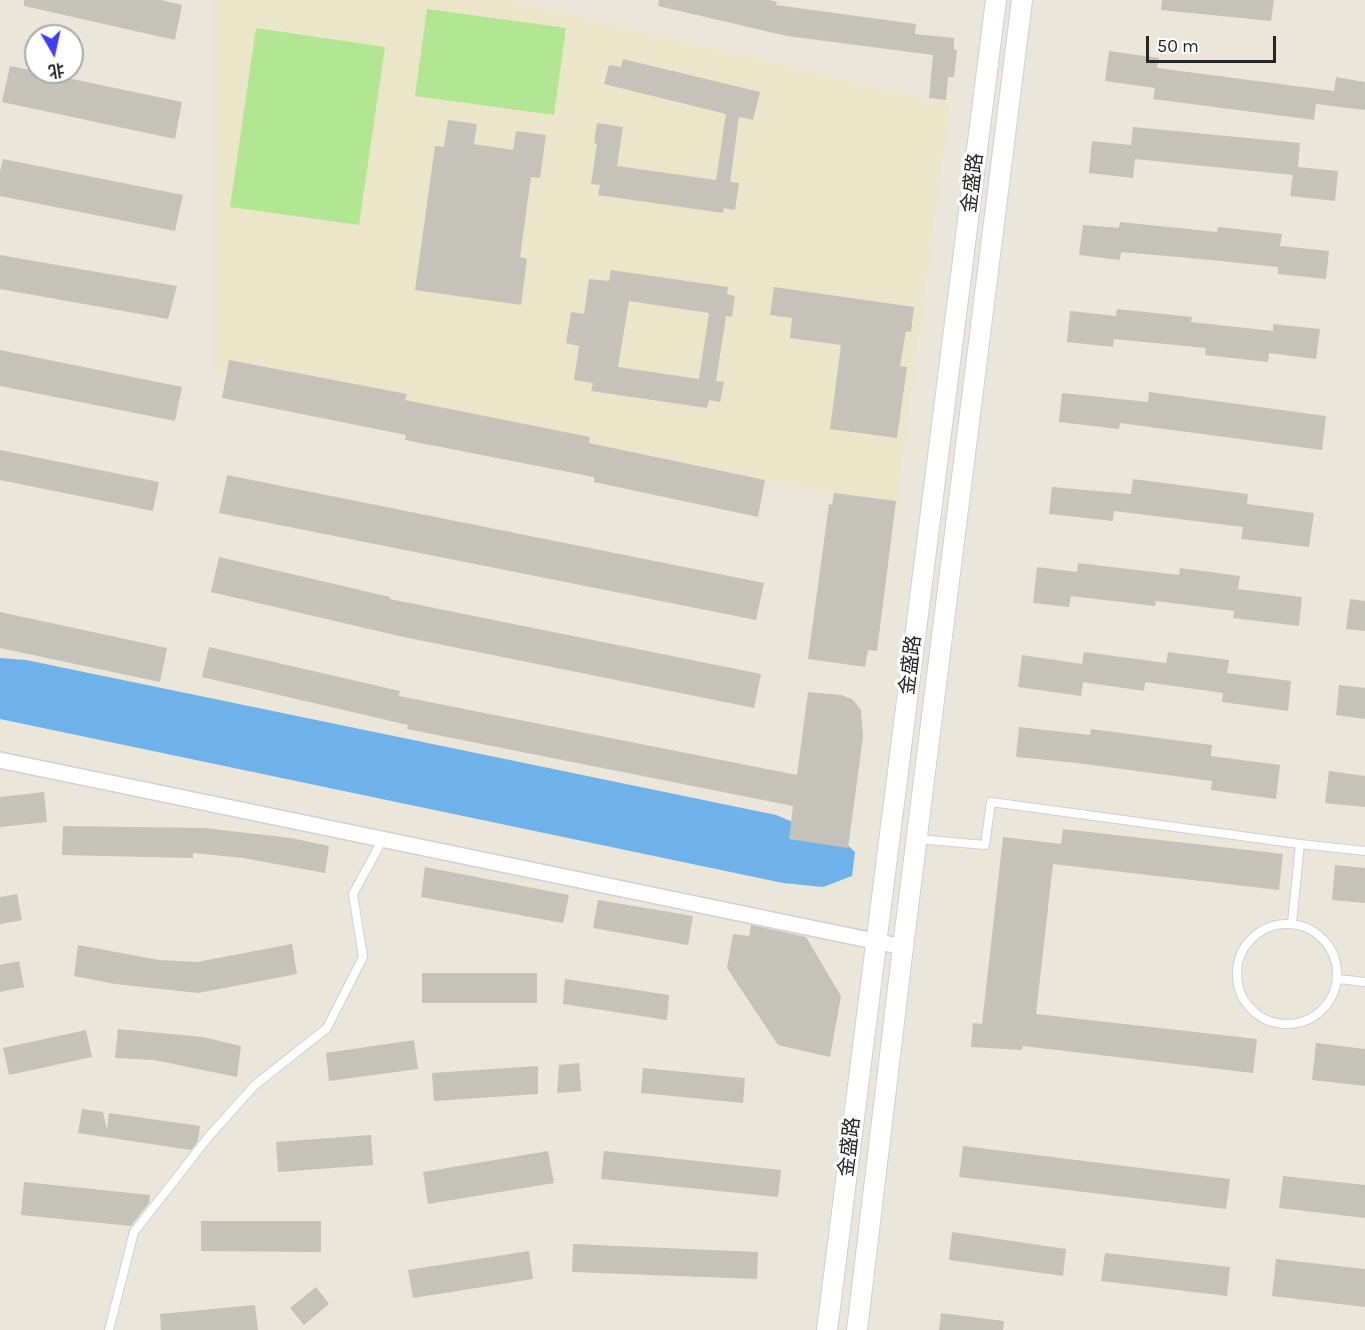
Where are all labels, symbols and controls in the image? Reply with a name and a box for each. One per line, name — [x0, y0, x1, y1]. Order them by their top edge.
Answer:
north arrow — [24, 24, 84, 84]
scale bar — [1149, 24, 1280, 62]
text: 50 m — [1157, 35, 1199, 57]
text: 北 — [47, 60, 66, 81]
street label: 金盛路 — [957, 152, 989, 214]
street label: 金盛路 — [895, 634, 927, 696]
street label: 金盛路 — [834, 1116, 866, 1178]

